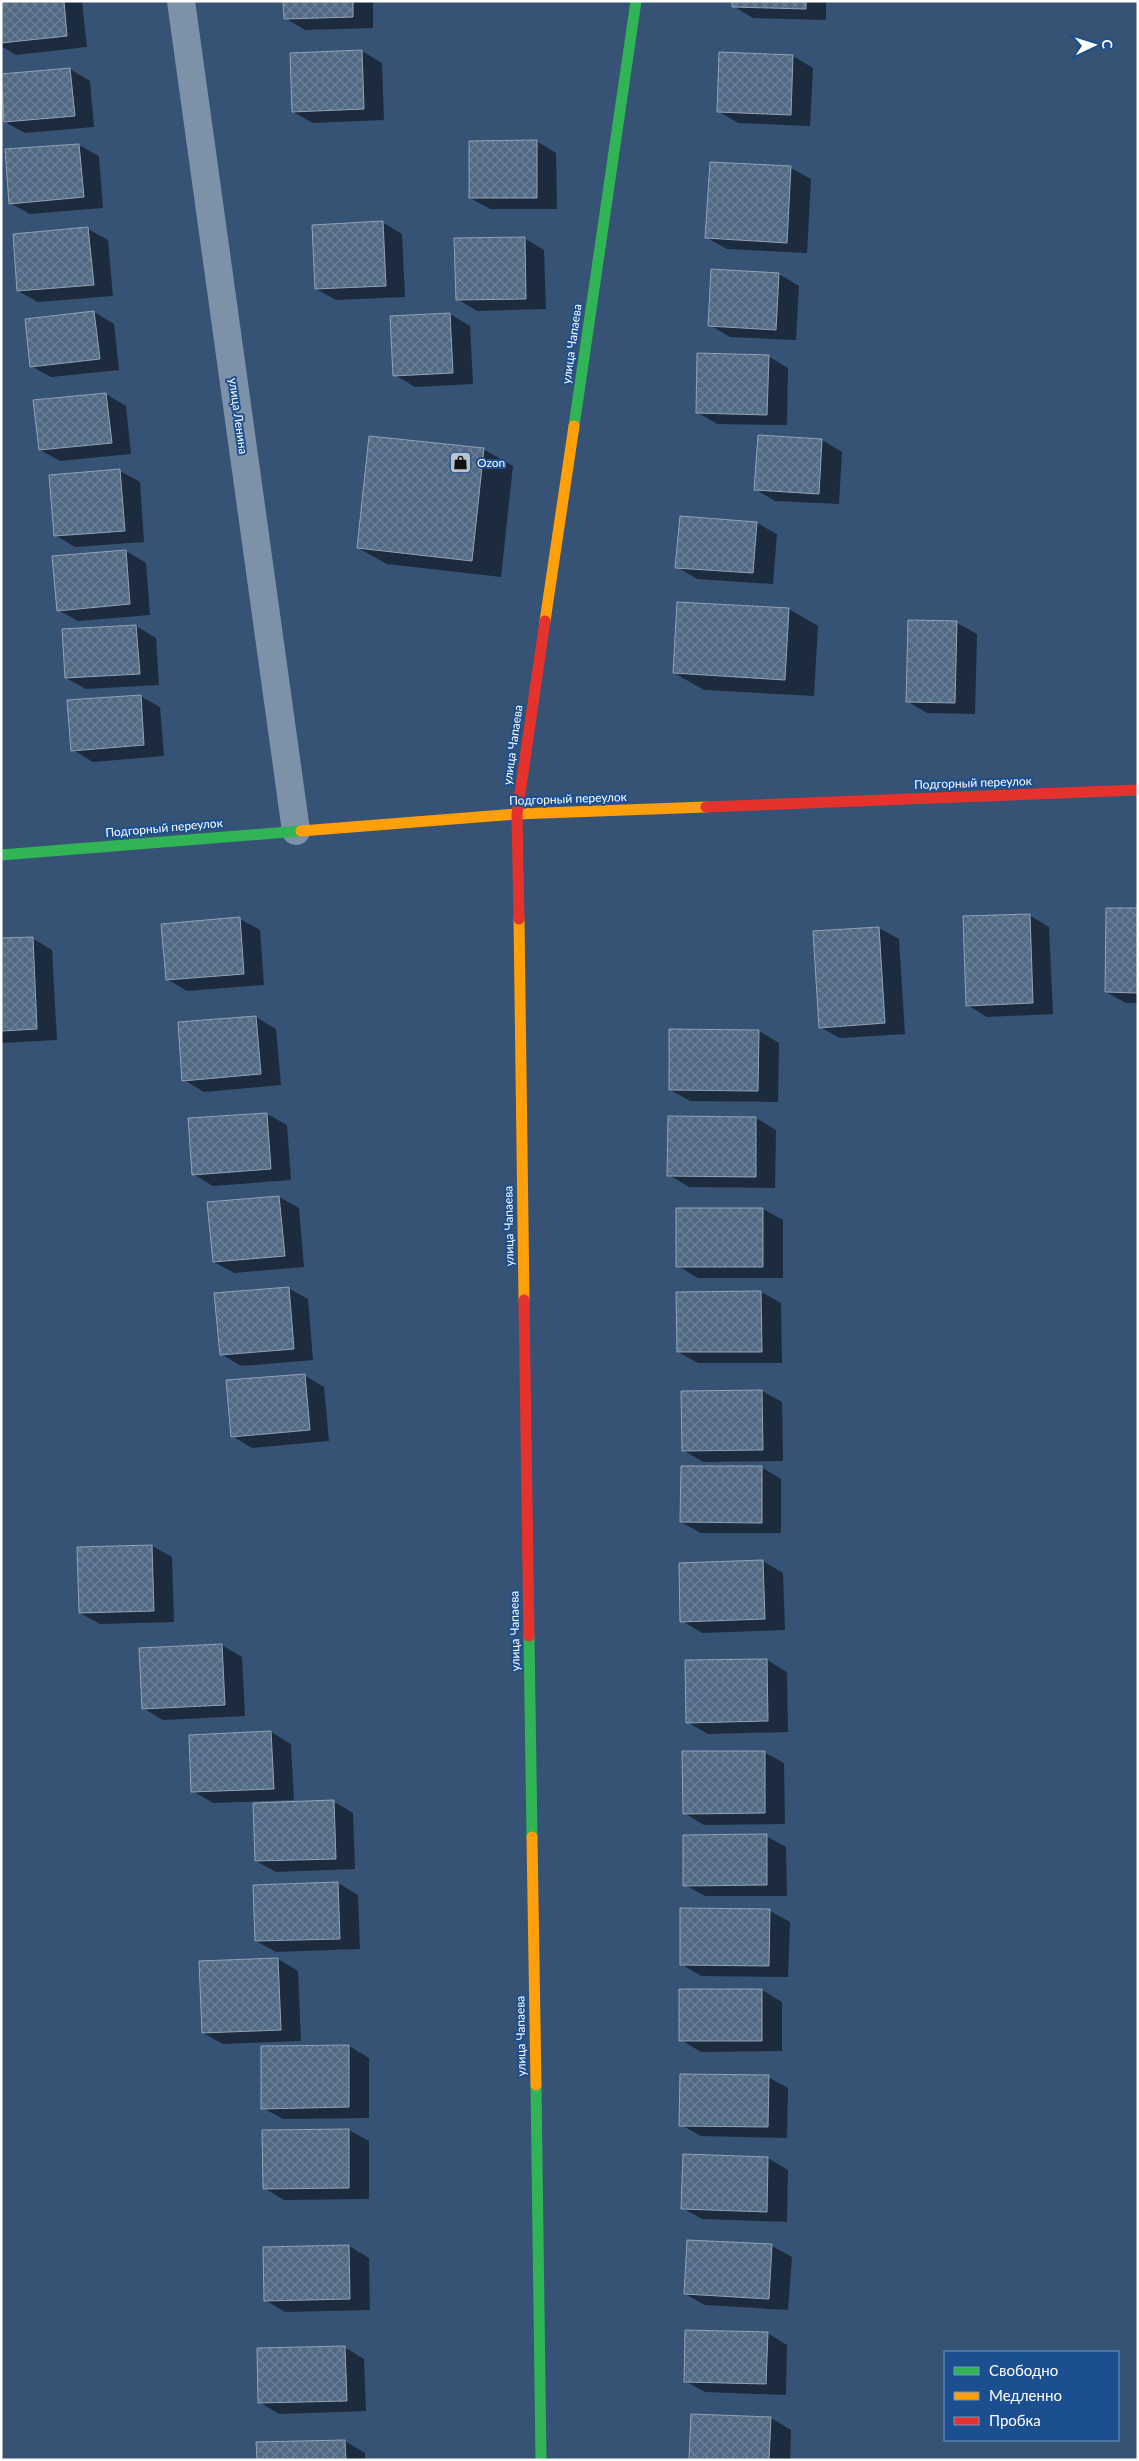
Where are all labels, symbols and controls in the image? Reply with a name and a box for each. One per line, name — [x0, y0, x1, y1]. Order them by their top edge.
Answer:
north arrow — [1069, 20, 1119, 70]
text: С — [1099, 39, 1116, 50]
street label: улица Чапаева — [558, 303, 585, 385]
street label: улица Ленина — [226, 377, 251, 455]
shop icon: Ozon — [449, 451, 473, 475]
place label: Ozon — [477, 455, 505, 470]
street label: улица Чапаева — [499, 704, 526, 786]
street label: Подгорный переулок — [914, 773, 1033, 792]
street label: Подгорный переулок — [509, 789, 628, 808]
street label: Подгорный переулок — [105, 815, 224, 840]
street label: улица Чапаева — [500, 1186, 517, 1266]
street label: улица Чапаева — [506, 1591, 523, 1671]
street label: улица Чапаева — [512, 1996, 529, 2076]
legend — [944, 2351, 1119, 2441]
text: Свободно — [989, 2361, 1058, 2379]
text: Медленно — [989, 2386, 1062, 2404]
text: Пробка — [989, 2411, 1041, 2429]

